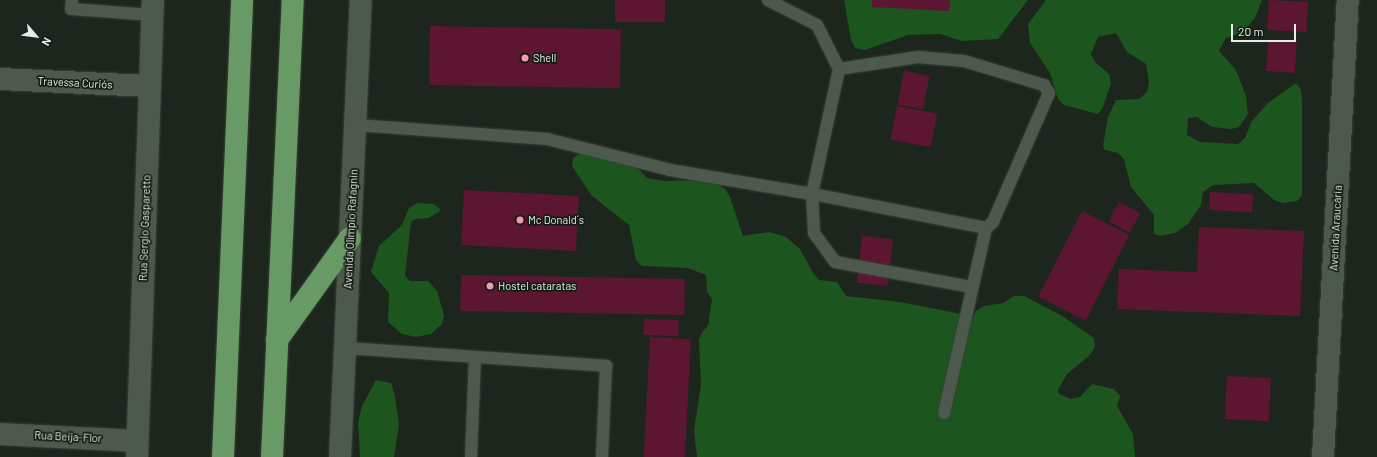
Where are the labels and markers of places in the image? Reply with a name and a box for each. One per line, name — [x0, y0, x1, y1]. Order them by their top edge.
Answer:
place label: Shell — [533, 51, 556, 65]
marker: Shell — [520, 53, 530, 63]
place label: Mc Donald´s — [528, 213, 584, 227]
marker: Mc Donald´s — [515, 215, 525, 225]
place label: Hostel cataratas — [498, 279, 576, 293]
marker: Hostel cataratas — [485, 281, 495, 291]

